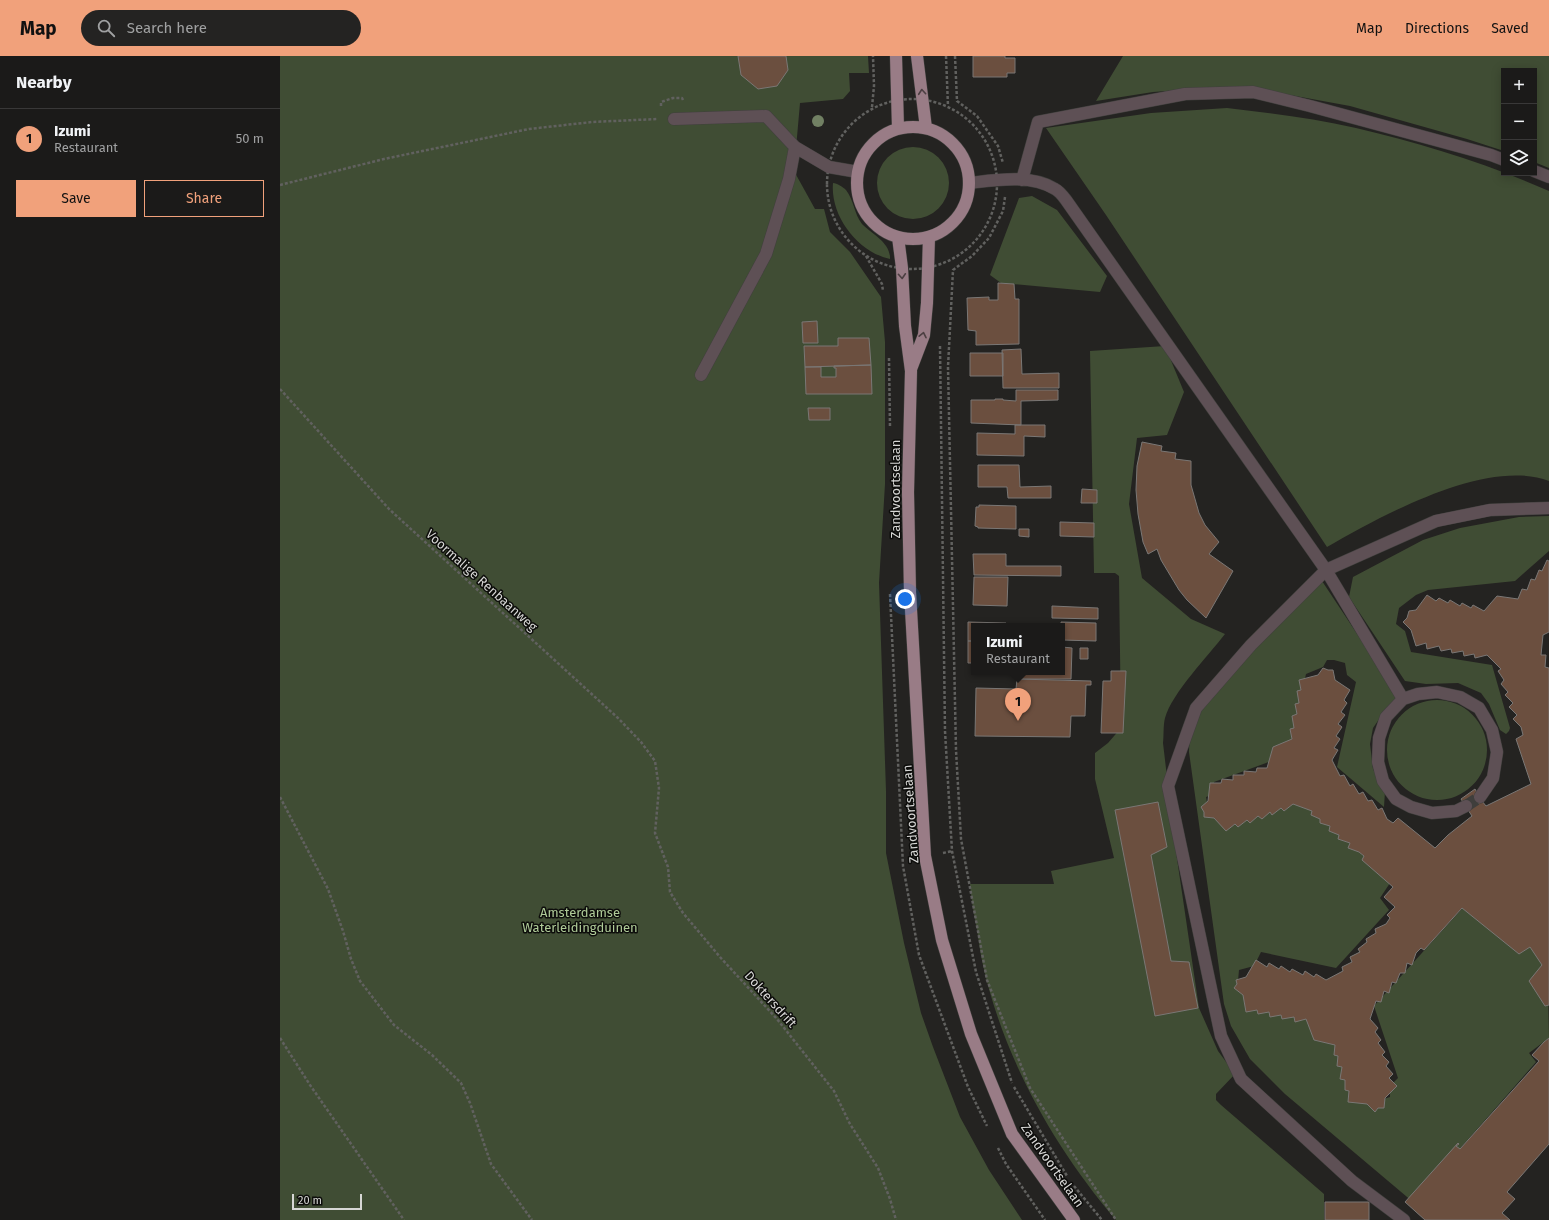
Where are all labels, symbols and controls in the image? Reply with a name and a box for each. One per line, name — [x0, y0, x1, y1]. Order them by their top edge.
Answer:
search box — [81, 10, 361, 46]
text: Map — [20, 17, 57, 40]
icon: search — [95, 17, 117, 39]
text: Search here — [127, 19, 207, 37]
text: Map — [1356, 20, 1383, 37]
text: Directions — [1405, 20, 1469, 37]
text: Saved — [1491, 20, 1529, 37]
map controls — [1501, 68, 1537, 176]
button: + — [1501, 68, 1537, 104]
text: Nearby — [16, 72, 71, 93]
one-way arrow — [918, 89, 927, 95]
button: − — [1501, 104, 1537, 140]
text: Izumi — [54, 122, 91, 140]
text: 1 — [26, 131, 32, 146]
text: 50 m — [236, 131, 264, 146]
text: Restaurant — [54, 140, 118, 155]
button: layers — [1501, 140, 1537, 176]
button: Save — [16, 180, 136, 217]
button: Share — [144, 180, 264, 217]
one-way arrow — [898, 273, 907, 279]
one-way arrow — [918, 331, 927, 338]
street label: Zandvoortselaan — [888, 440, 903, 538]
street label: Voormalige Renbaanweg — [423, 526, 541, 634]
your location — [895, 589, 915, 609]
popup — [971, 623, 1065, 675]
text: Izumi — [986, 633, 1023, 651]
text: Restaurant — [986, 651, 1050, 666]
pin: 1 — [1005, 688, 1031, 721]
street label: Zandvoortselaan — [900, 764, 921, 864]
park label: Amsterdamse Waterleidingduinen — [522, 905, 638, 935]
street label: Doktersdrift — [741, 968, 800, 1031]
street label: Zandvoortselaan — [1018, 1120, 1087, 1210]
scale bar — [292, 1192, 362, 1211]
text: 20 m — [298, 1194, 322, 1207]

